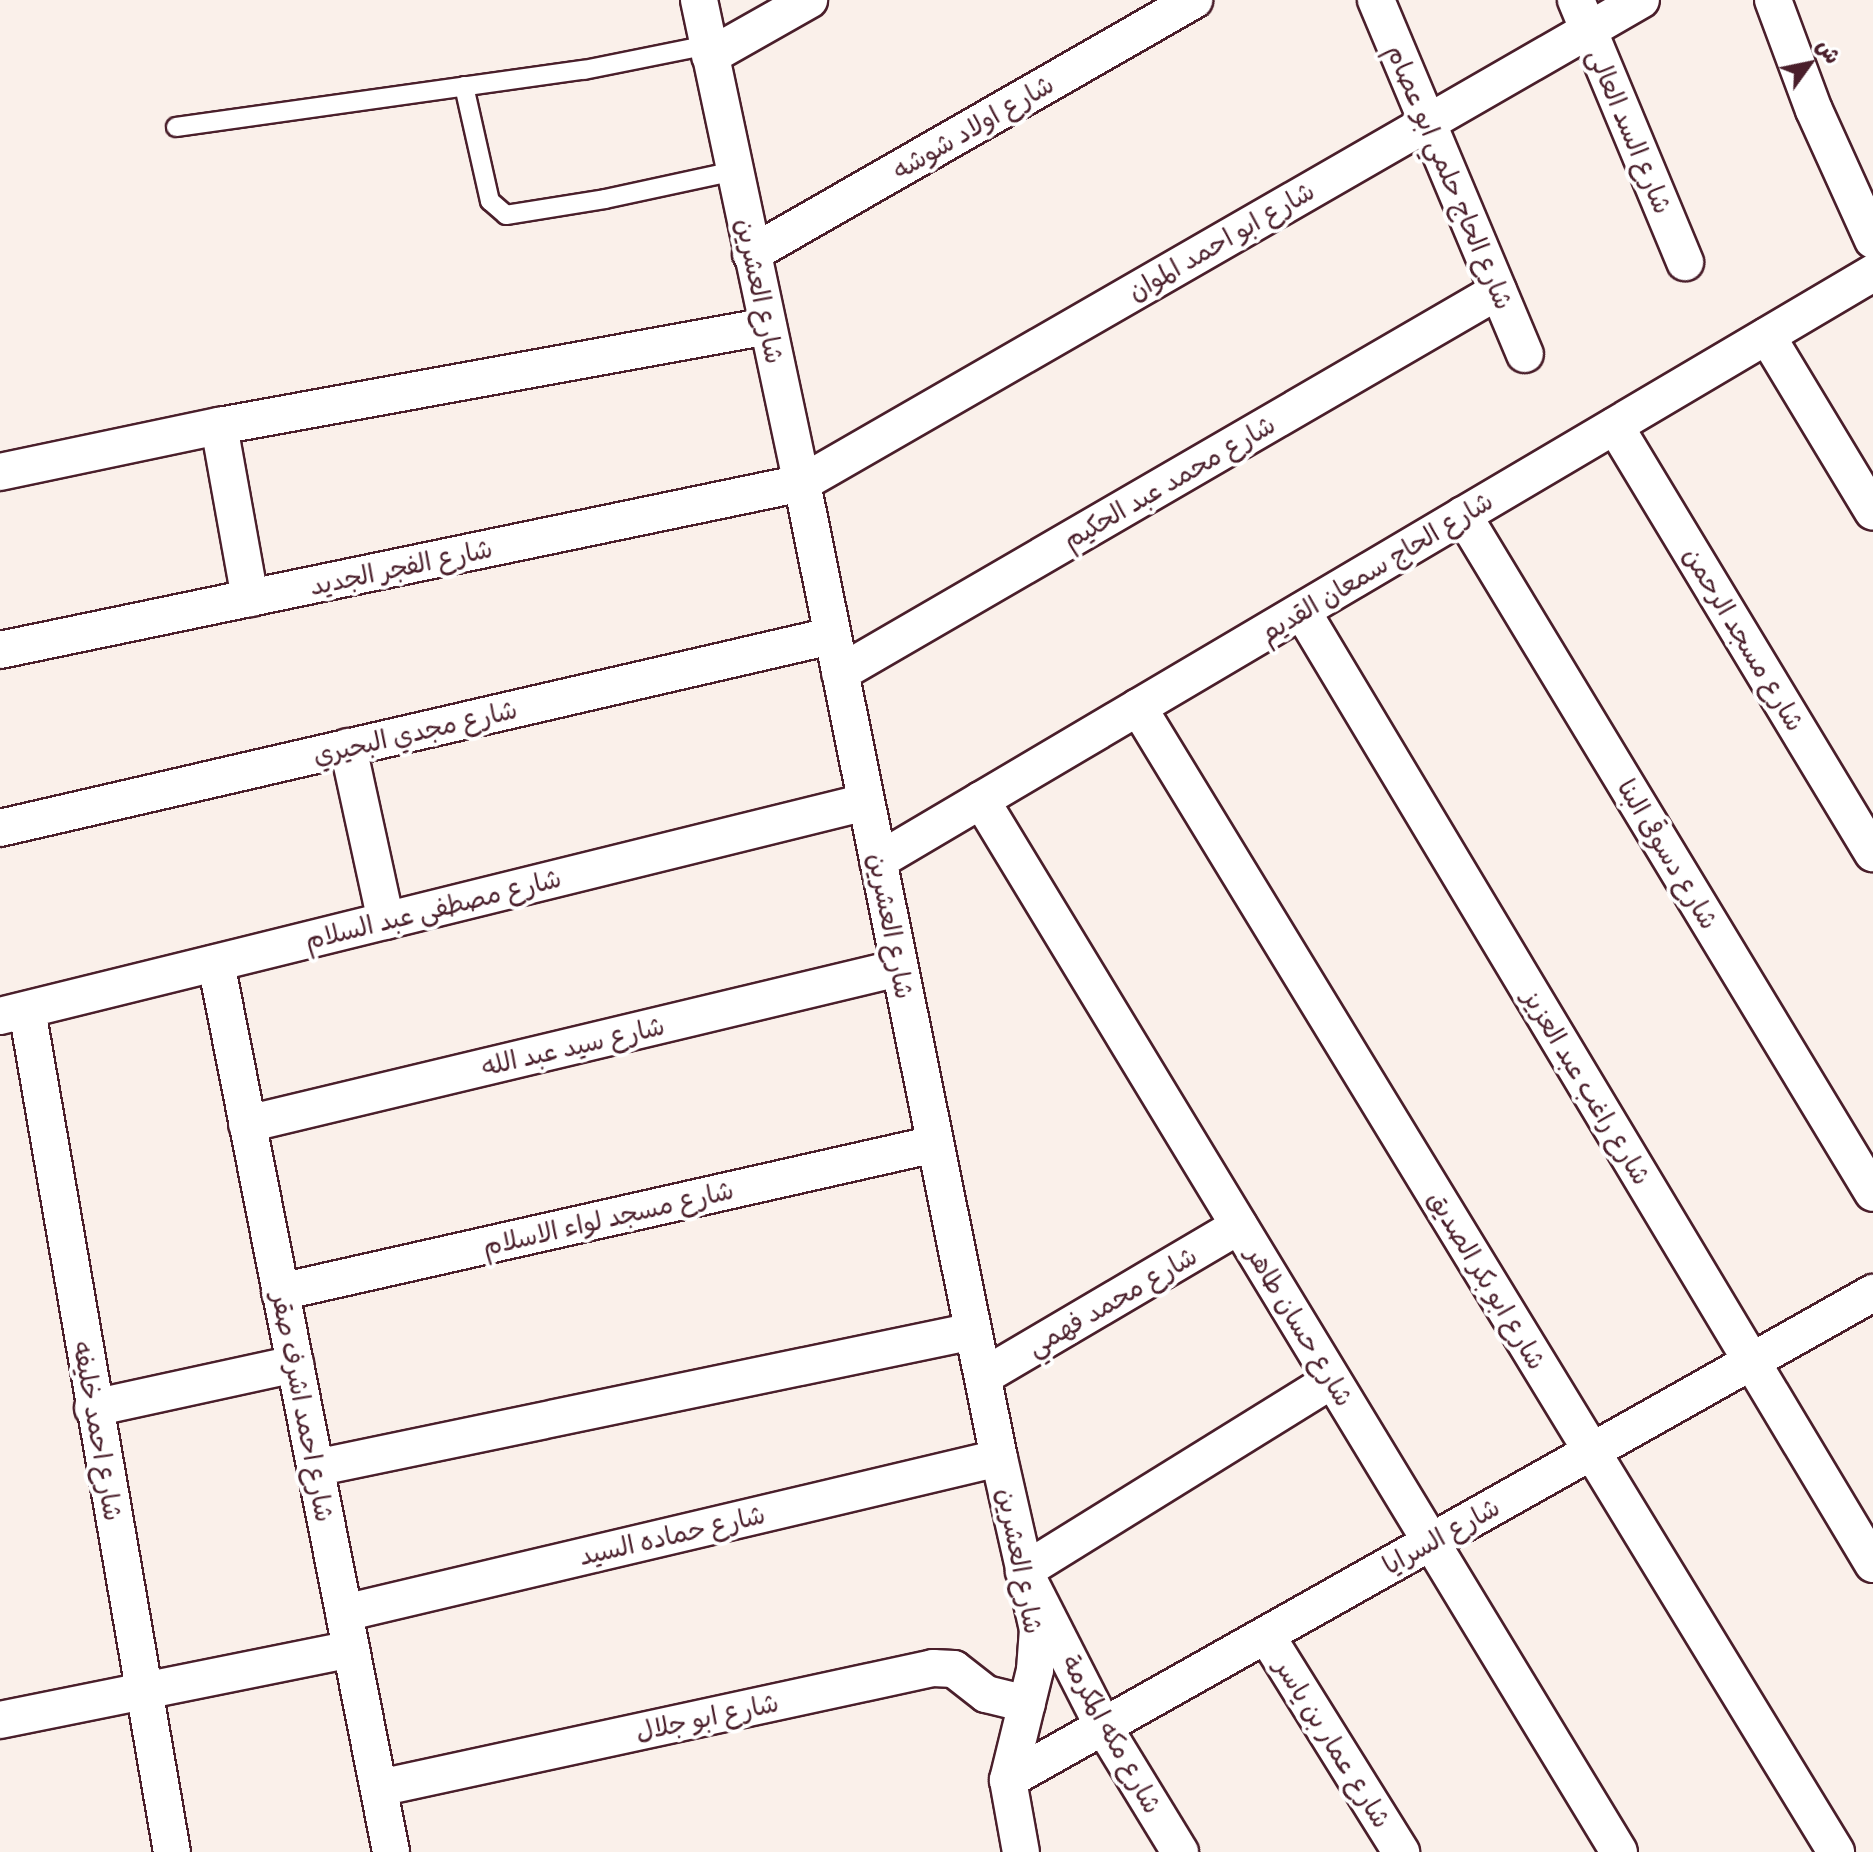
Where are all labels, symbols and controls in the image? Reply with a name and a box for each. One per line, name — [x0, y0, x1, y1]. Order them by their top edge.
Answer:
north arrow — [1769, 24, 1849, 104]
text: ش — [1810, 33, 1848, 69]
street label: شارع الحاج حلمي ابو عصام — [1380, 40, 1520, 314]
street label: شارع السد العالى — [1581, 44, 1679, 218]
street label: شارع اولاد شوشه — [887, 68, 1059, 186]
street label: شارع ابو احمد الموان — [1122, 175, 1320, 307]
street label: شارع العشرين — [729, 215, 791, 367]
street label: شارع محمد عبد الحكيم — [1057, 409, 1281, 555]
street label: شارع الحاج سمعان القديم — [1254, 485, 1498, 649]
street label: شارع الفجر الجديد — [307, 532, 495, 602]
street label: شارع مسجد الرحمن — [1677, 541, 1811, 737]
street label: شارع مجدي البحيري — [310, 693, 520, 771]
street label: شارع دسوقى البنا — [1611, 773, 1725, 935]
street label: شارع العشرين — [862, 850, 920, 1002]
street label: شارع مصطفى عبد السلام — [302, 862, 564, 956]
street label: شارع راغب عبد العزيز — [1516, 984, 1658, 1190]
street label: شارع سيد عبد الله — [478, 1010, 668, 1082]
street label: شارع مسجد لواء الاسلام — [479, 1174, 737, 1262]
street label: شارع ابو بكر الصديق — [1421, 1185, 1553, 1375]
street label: شارع محمد فهمي — [1022, 1240, 1202, 1362]
street label: شارع حسان طاهر — [1240, 1240, 1360, 1412]
street label: شارع احمد اشرف صقر — [265, 1289, 341, 1525]
street label: شارع احمد خليفه — [67, 1339, 129, 1523]
street label: شارع العشرين — [991, 1485, 1049, 1637]
street label: شارع السرايا — [1377, 1491, 1505, 1581]
street label: شارع حماده السيد — [576, 1498, 768, 1572]
street label: شارع مكه المكرمة — [1056, 1649, 1168, 1819]
street label: شارع عمار بن ياسر — [1268, 1652, 1398, 1834]
street label: شارع ابو جلال — [633, 1687, 781, 1747]

